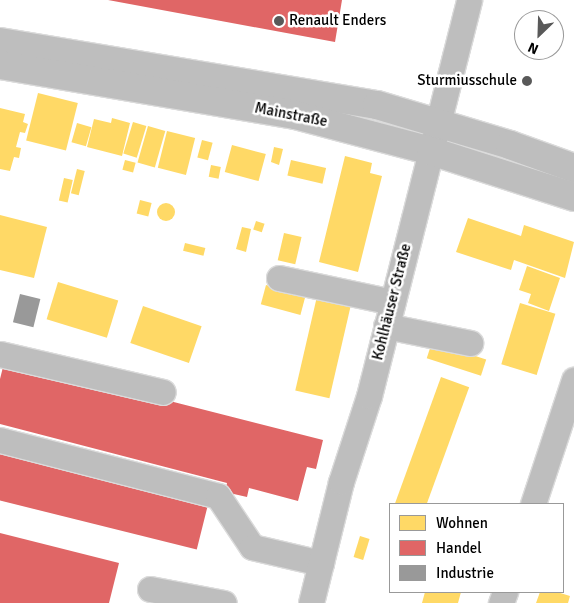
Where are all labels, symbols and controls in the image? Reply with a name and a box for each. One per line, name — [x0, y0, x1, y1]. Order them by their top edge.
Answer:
north arrow — [514, 10, 564, 60]
place label: Renault Enders — [289, 12, 386, 30]
marker: Renault Enders — [273, 15, 285, 27]
text: N — [525, 38, 541, 58]
place label: Sturmiusschule — [417, 72, 517, 90]
marker: Sturmiusschule — [521, 75, 533, 87]
street label: Mainstraße — [253, 99, 329, 131]
street label: Kohlhäuser Straße — [369, 242, 415, 362]
legend — [389, 503, 564, 593]
text: Wohnen — [436, 514, 488, 532]
text: Handel — [436, 539, 482, 557]
text: Industrie — [436, 564, 494, 582]

